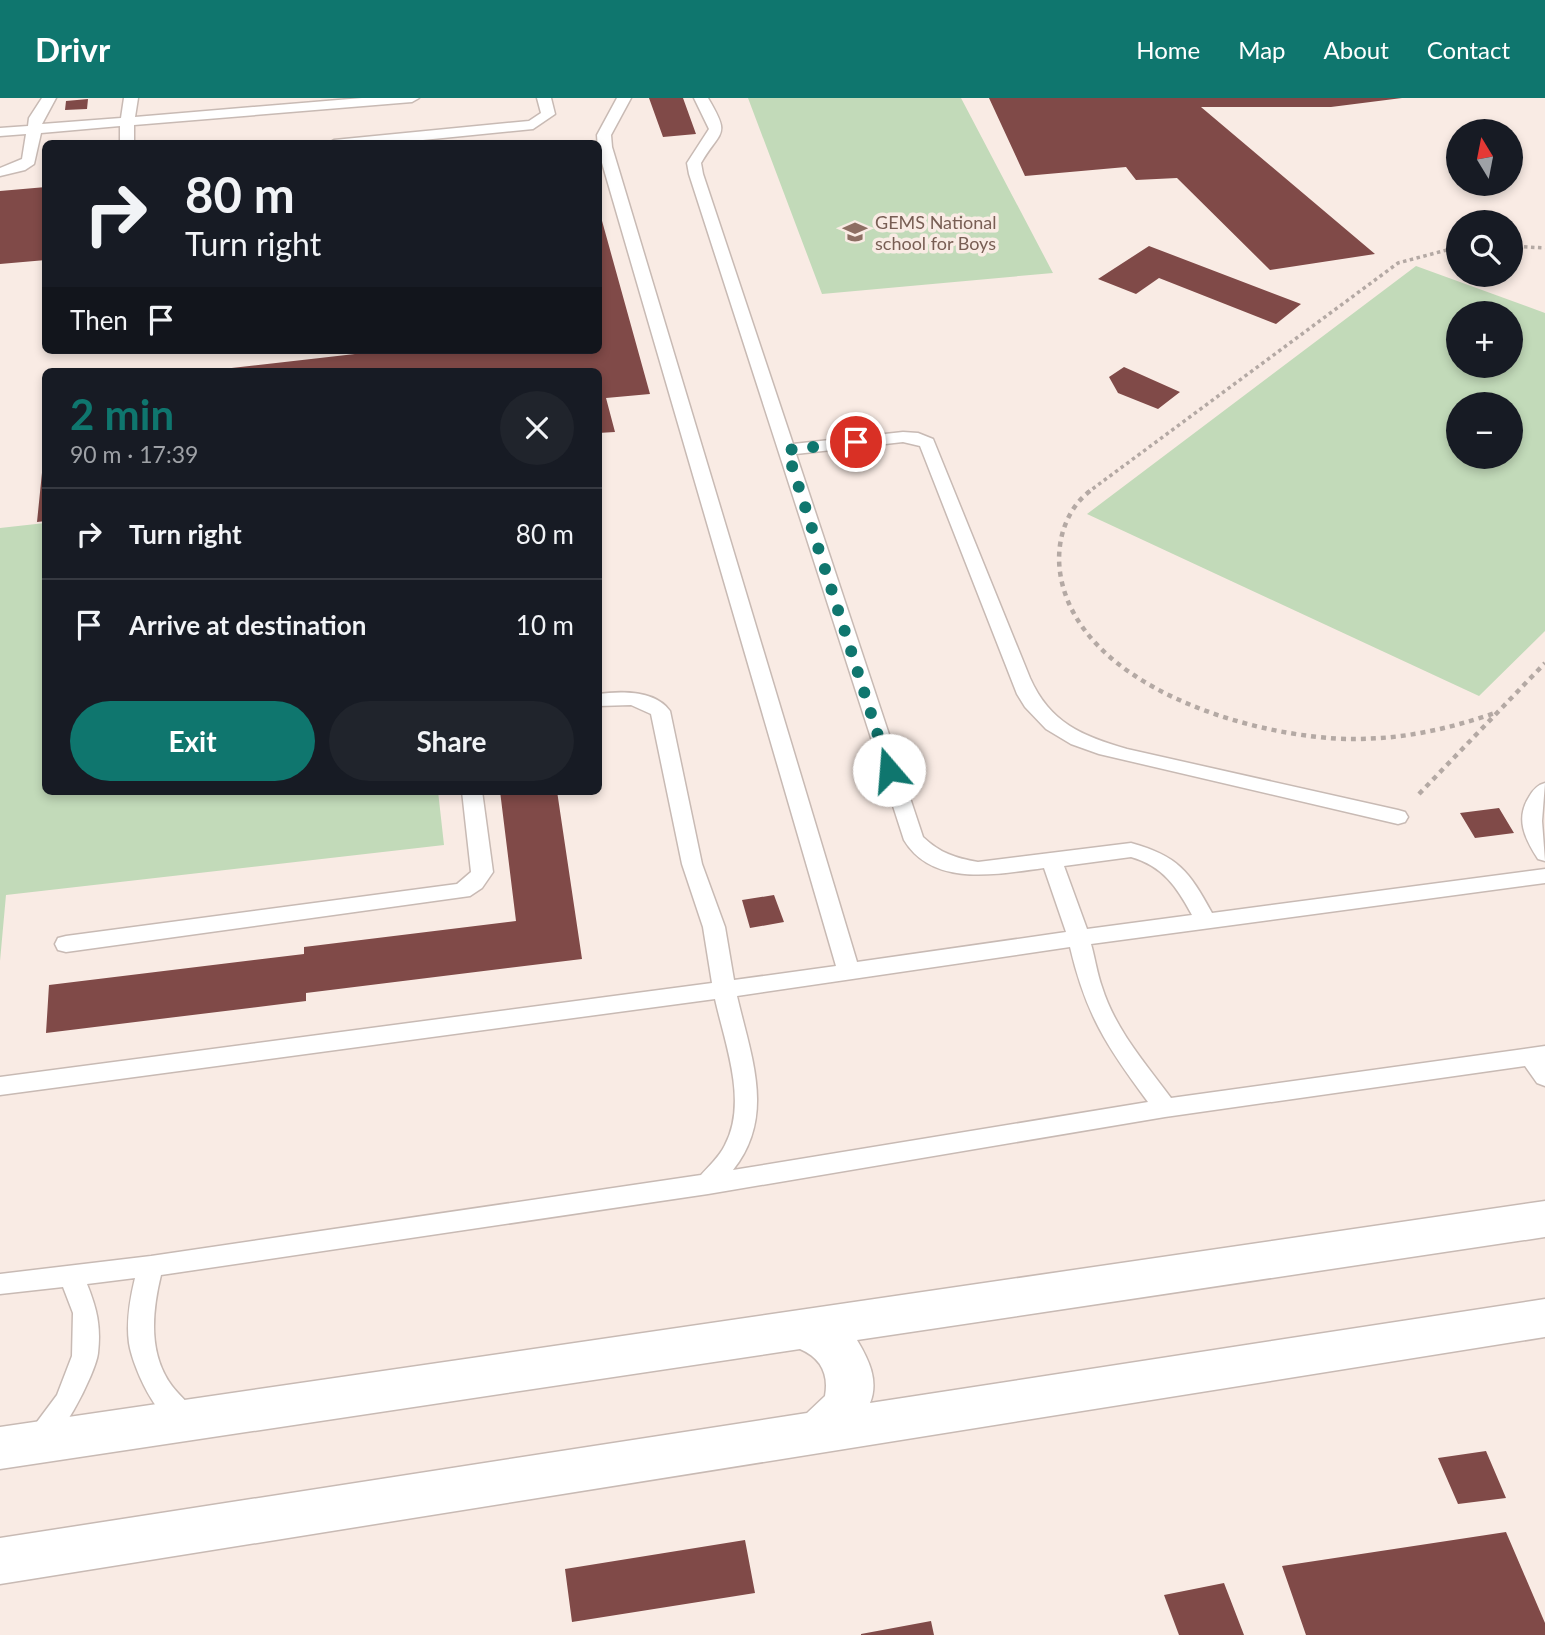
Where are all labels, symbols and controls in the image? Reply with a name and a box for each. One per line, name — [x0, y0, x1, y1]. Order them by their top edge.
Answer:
text: Drivr — [35, 29, 110, 69]
text: Home — [1136, 35, 1200, 64]
text: Map — [1238, 35, 1286, 64]
text: About — [1324, 35, 1389, 64]
text: Contact — [1427, 35, 1510, 64]
north arrow — [1446, 119, 1522, 196]
map controls — [1446, 119, 1523, 469]
text: 80 m — [185, 165, 295, 223]
icon: right — [70, 168, 161, 259]
button: search — [1446, 210, 1523, 287]
place label: GEMS National school for Boys — [875, 211, 996, 254]
school or university icon: GEMS National school for Boys — [841, 218, 869, 246]
text: Turn right — [185, 224, 321, 263]
icon: arrive — [142, 301, 180, 339]
button: + — [1446, 301, 1523, 378]
text: Then — [70, 304, 128, 336]
text: 2 min — [70, 389, 174, 439]
button: close — [500, 391, 574, 465]
button: − — [1446, 392, 1523, 469]
pin — [826, 412, 886, 472]
icon: arrive — [837, 423, 875, 461]
text: 90 m · 17:39 — [70, 440, 198, 468]
icon: right — [70, 515, 108, 553]
text: Turn right — [129, 518, 242, 550]
text: 80 m — [516, 518, 574, 550]
icon: arrive — [70, 606, 108, 644]
text: Arrive at destination — [129, 609, 366, 641]
text: 10 m — [516, 609, 574, 641]
button: Exit — [70, 701, 315, 781]
button: Share — [329, 701, 574, 781]
position arrow — [852, 733, 926, 807]

